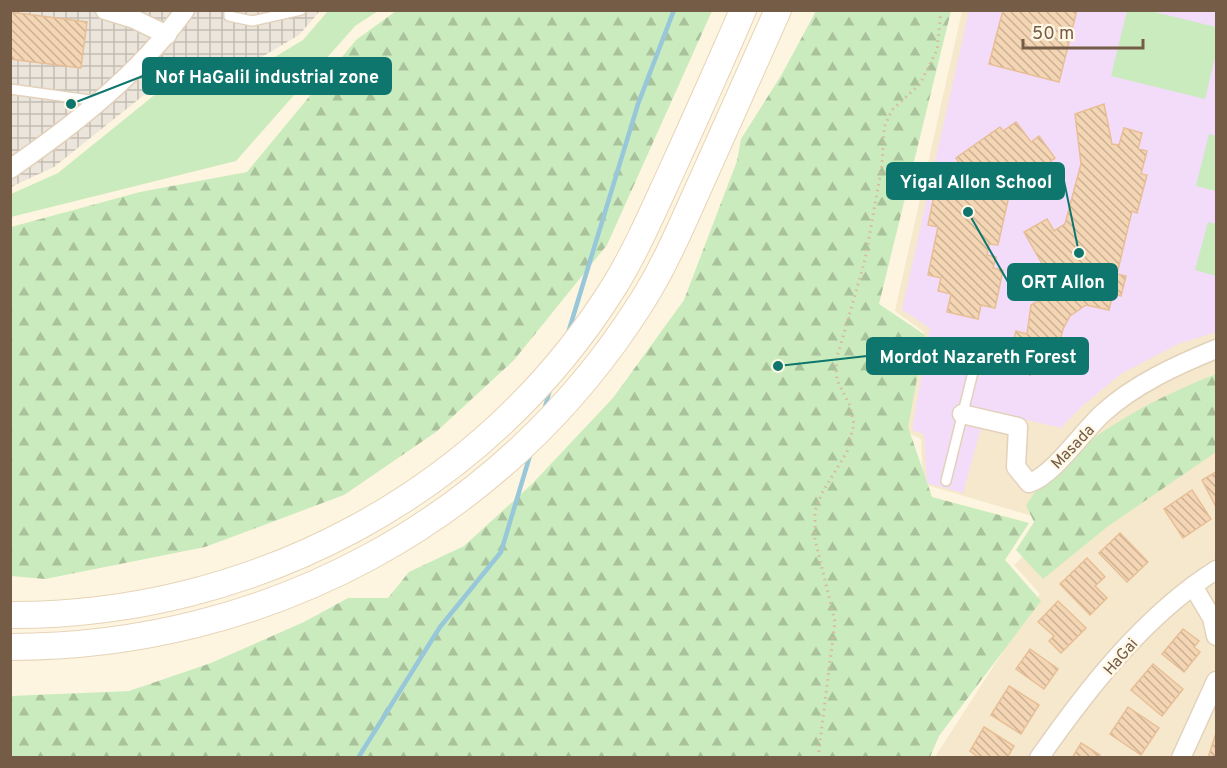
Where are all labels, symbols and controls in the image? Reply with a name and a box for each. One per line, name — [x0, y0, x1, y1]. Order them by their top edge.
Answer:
scale bar — [1023, 12, 1143, 50]
text: 50 m — [1032, 23, 1074, 46]
callout: Nof HaGalil industrial zone — [143, 58, 391, 94]
text: Nof HaGalil industrial zone — [155, 67, 379, 90]
callout: Yigal Allon School — [887, 163, 1064, 199]
text: Yigal Allon School — [900, 172, 1052, 195]
callout: ORT Allon — [1008, 264, 1117, 300]
text: ORT Allon — [1021, 272, 1105, 295]
callout: Mordot Nazareth Forest — [867, 338, 1088, 374]
text: Mordot Nazareth Forest — [880, 347, 1076, 370]
street label: Masada — [1047, 421, 1099, 474]
street label: HaGai — [1100, 635, 1143, 680]

